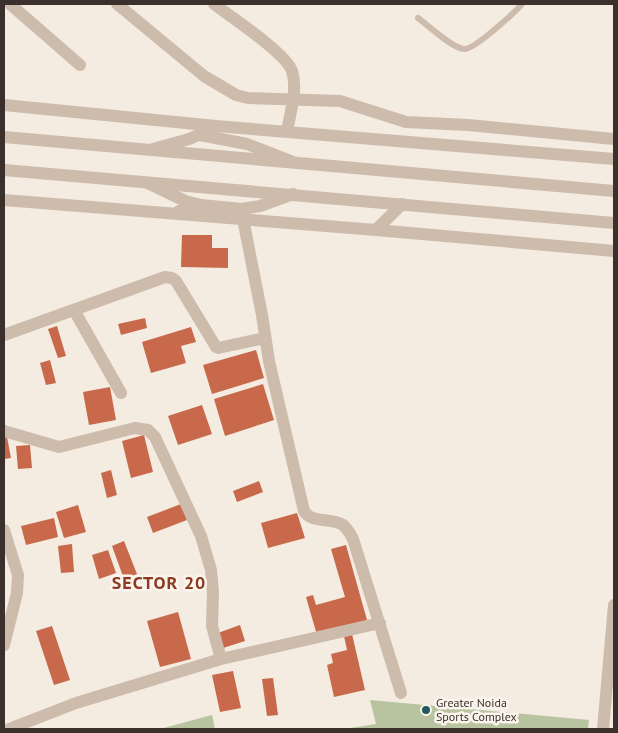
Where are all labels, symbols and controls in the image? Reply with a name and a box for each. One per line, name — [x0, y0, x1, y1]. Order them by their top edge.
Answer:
district label: SECTOR 20 — [112, 571, 206, 594]
place label: Greater Noida Sports Complex — [436, 695, 517, 724]
marker: Greater Noida Sports Complex — [420, 704, 432, 716]

